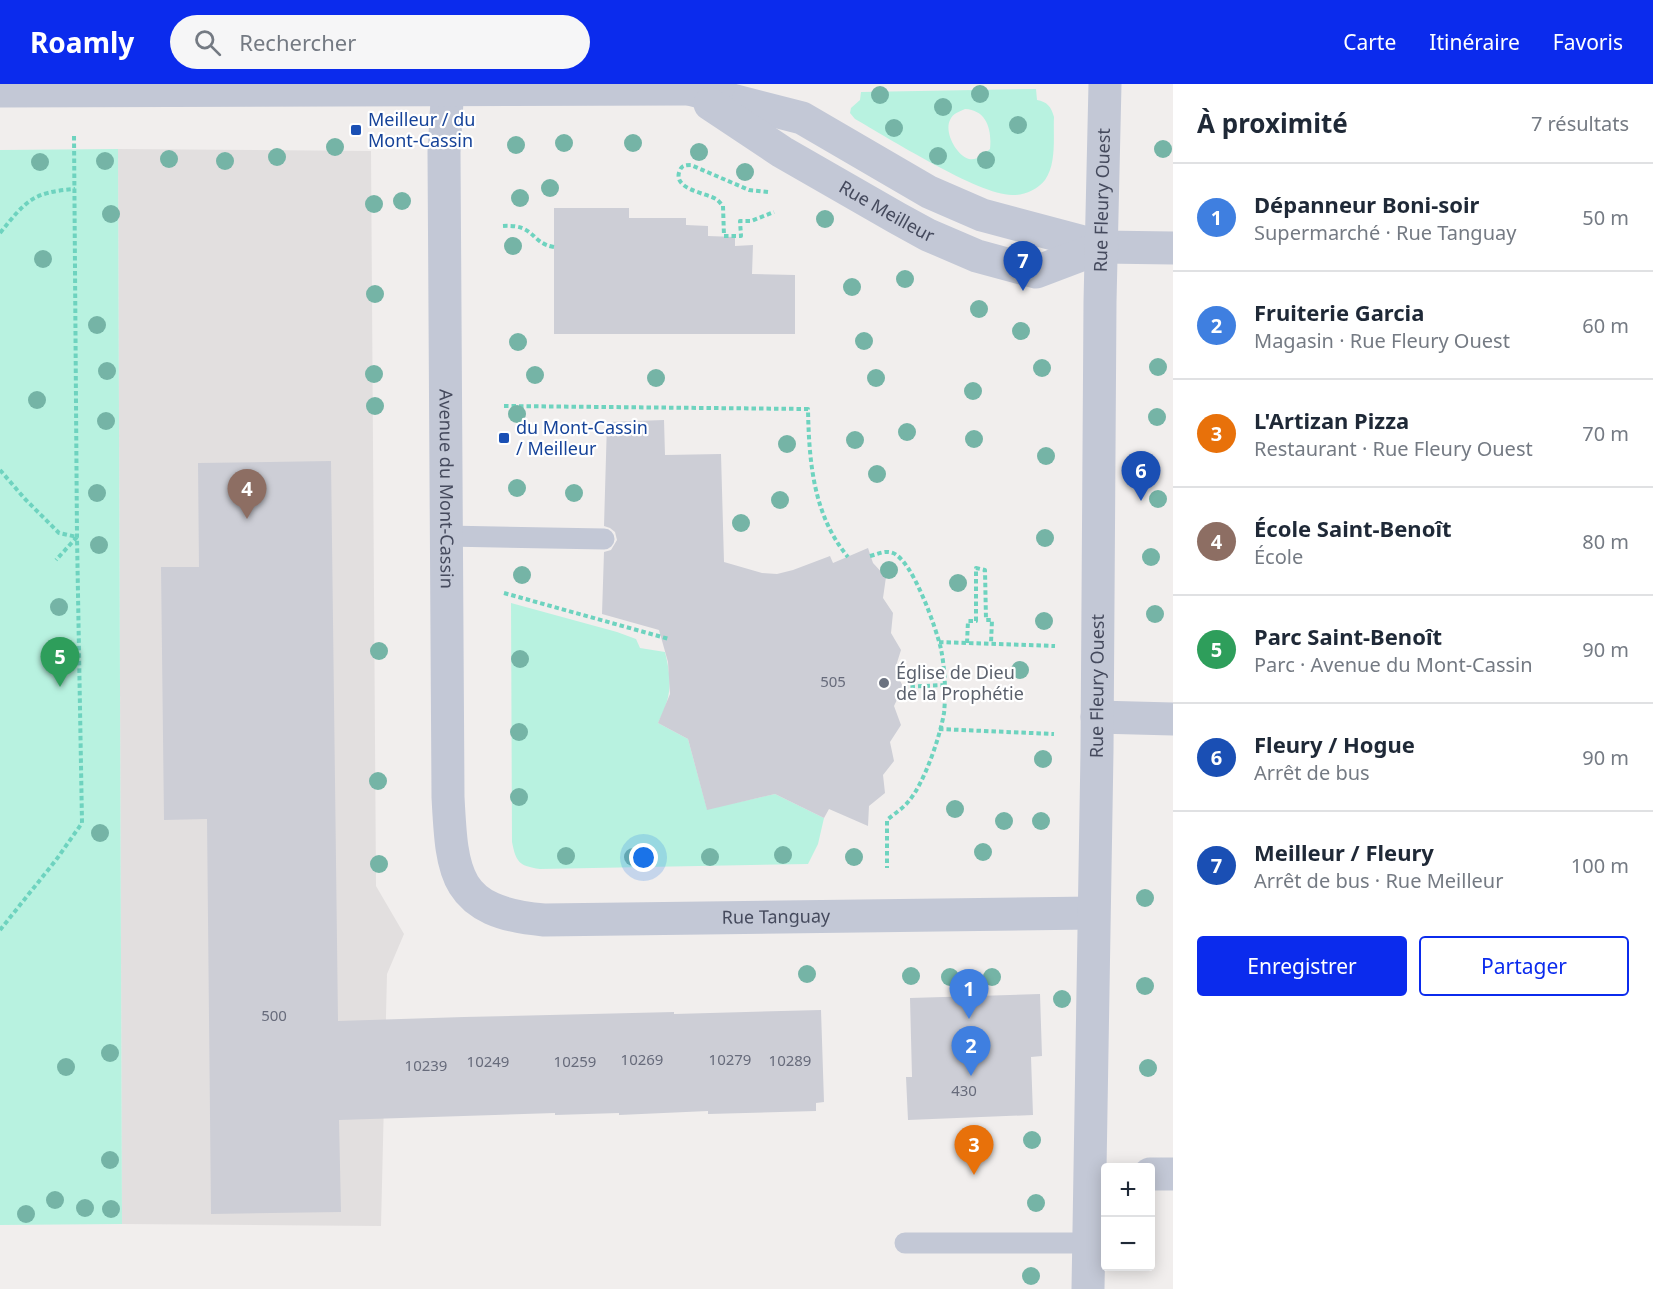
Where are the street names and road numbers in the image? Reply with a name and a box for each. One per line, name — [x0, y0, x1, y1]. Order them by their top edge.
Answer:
street label: Rue Fleury Ouest — [1088, 127, 1115, 272]
street label: Rue Meilleur — [835, 174, 939, 248]
street label: Avenue du Mont-Cassin — [434, 389, 460, 589]
street label: Rue Fleury Ouest — [1084, 613, 1109, 758]
street label: Rue Tanguay — [721, 903, 831, 929]

